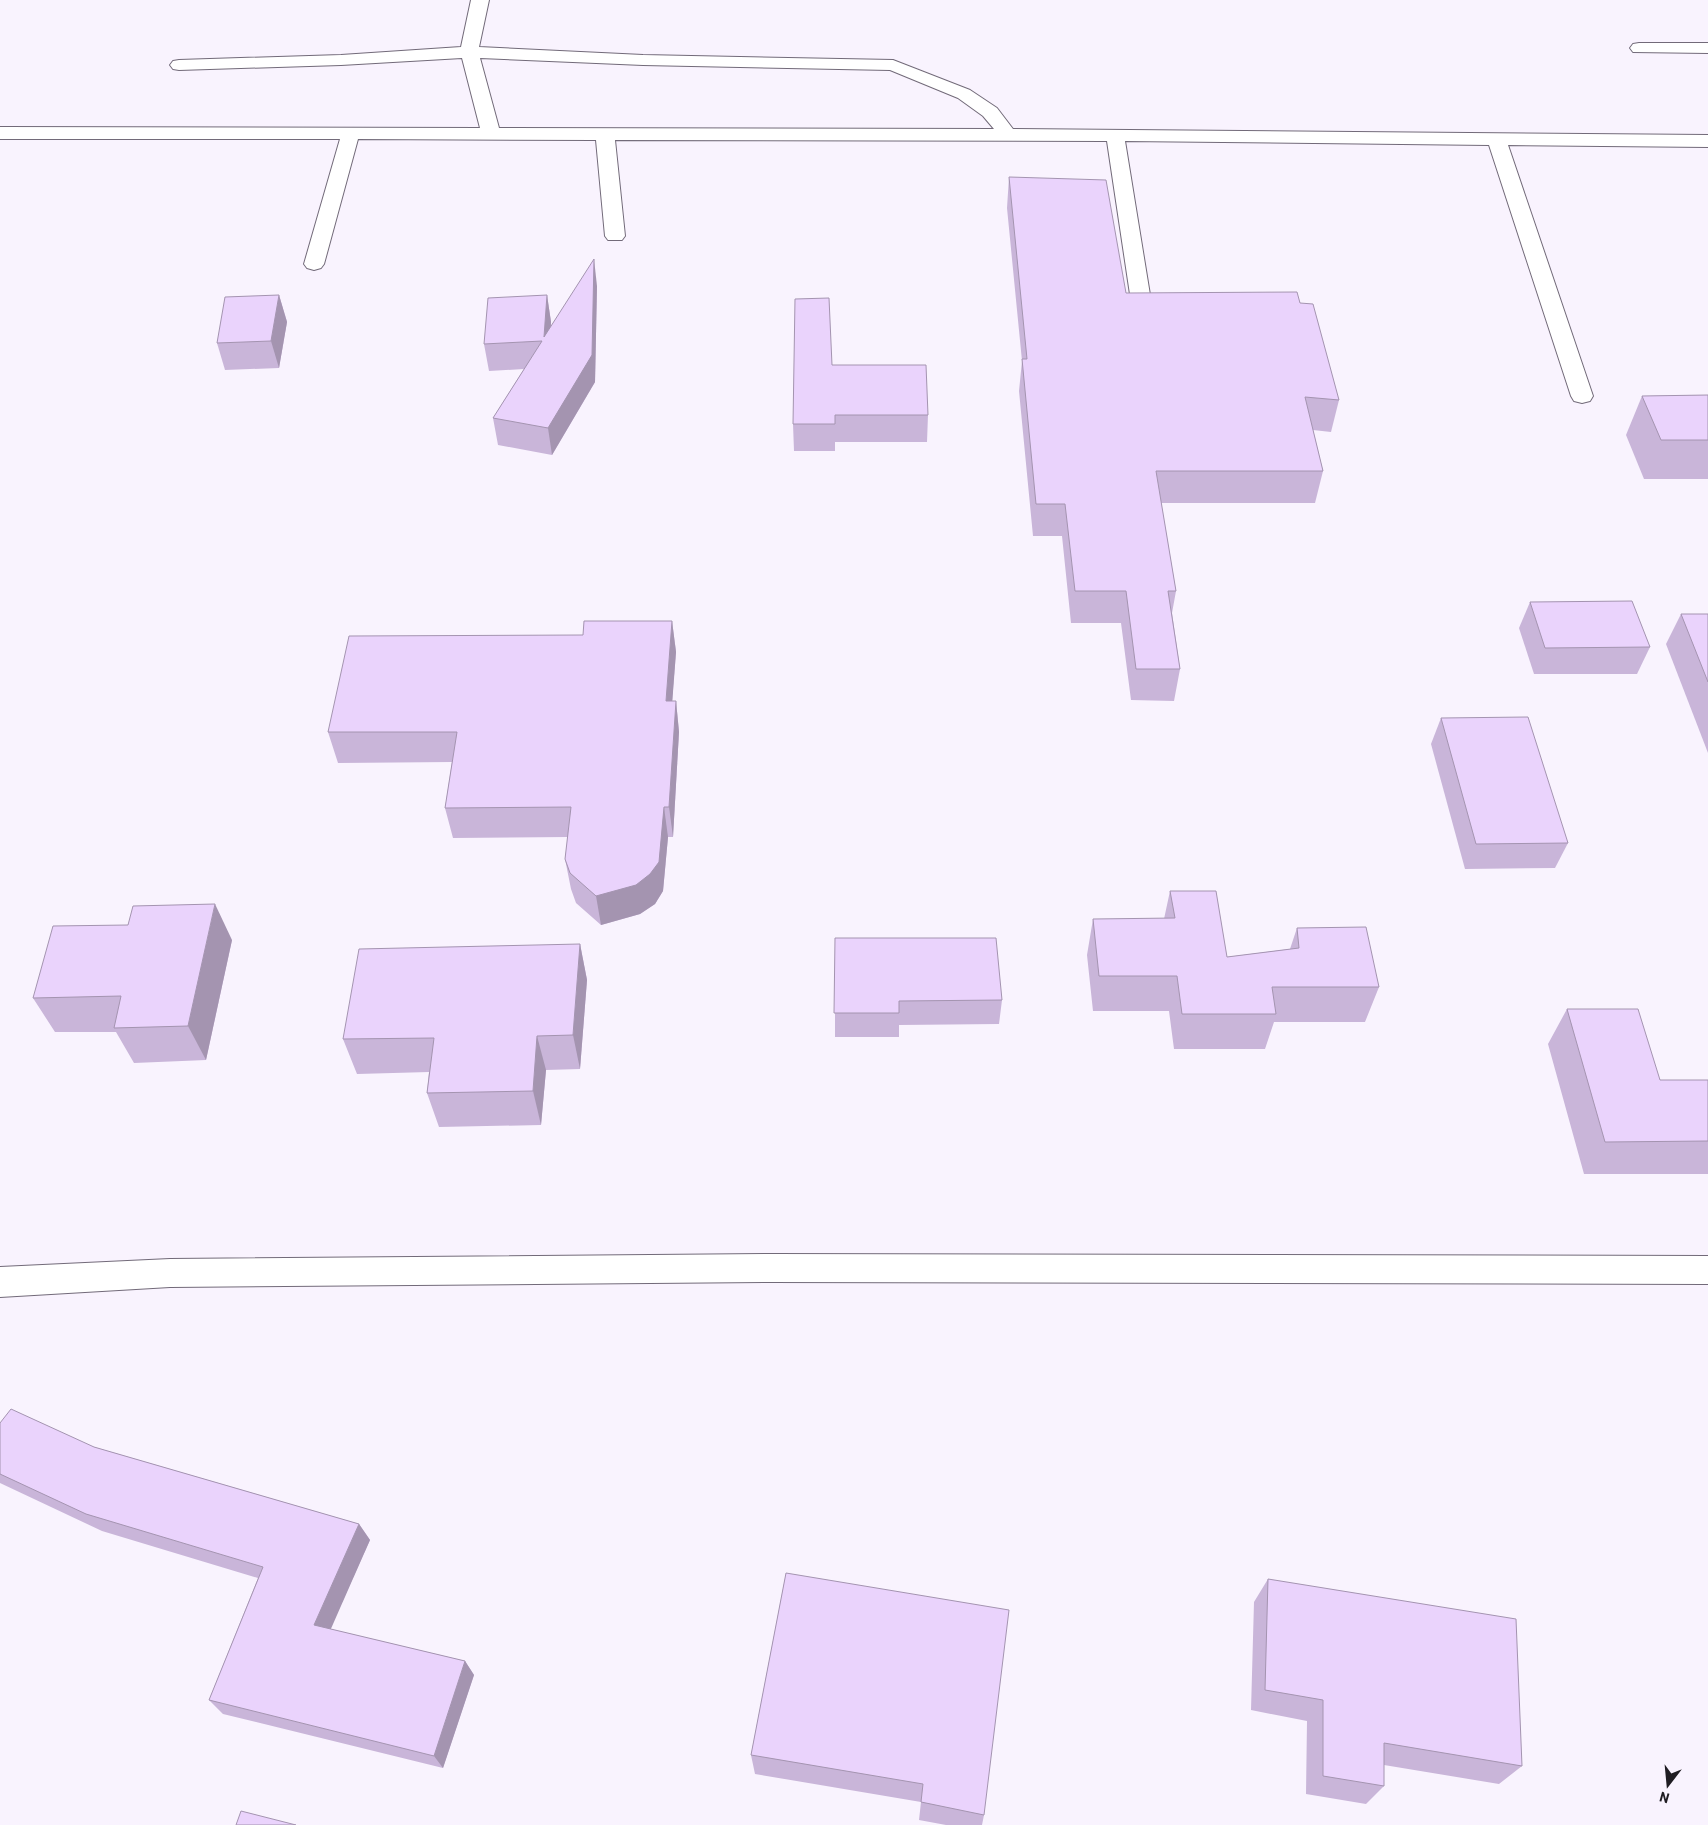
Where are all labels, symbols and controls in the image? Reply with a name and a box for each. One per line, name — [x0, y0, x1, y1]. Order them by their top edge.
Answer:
north arrow — [1643, 1760, 1693, 1810]
text: N — [1657, 1789, 1671, 1807]

